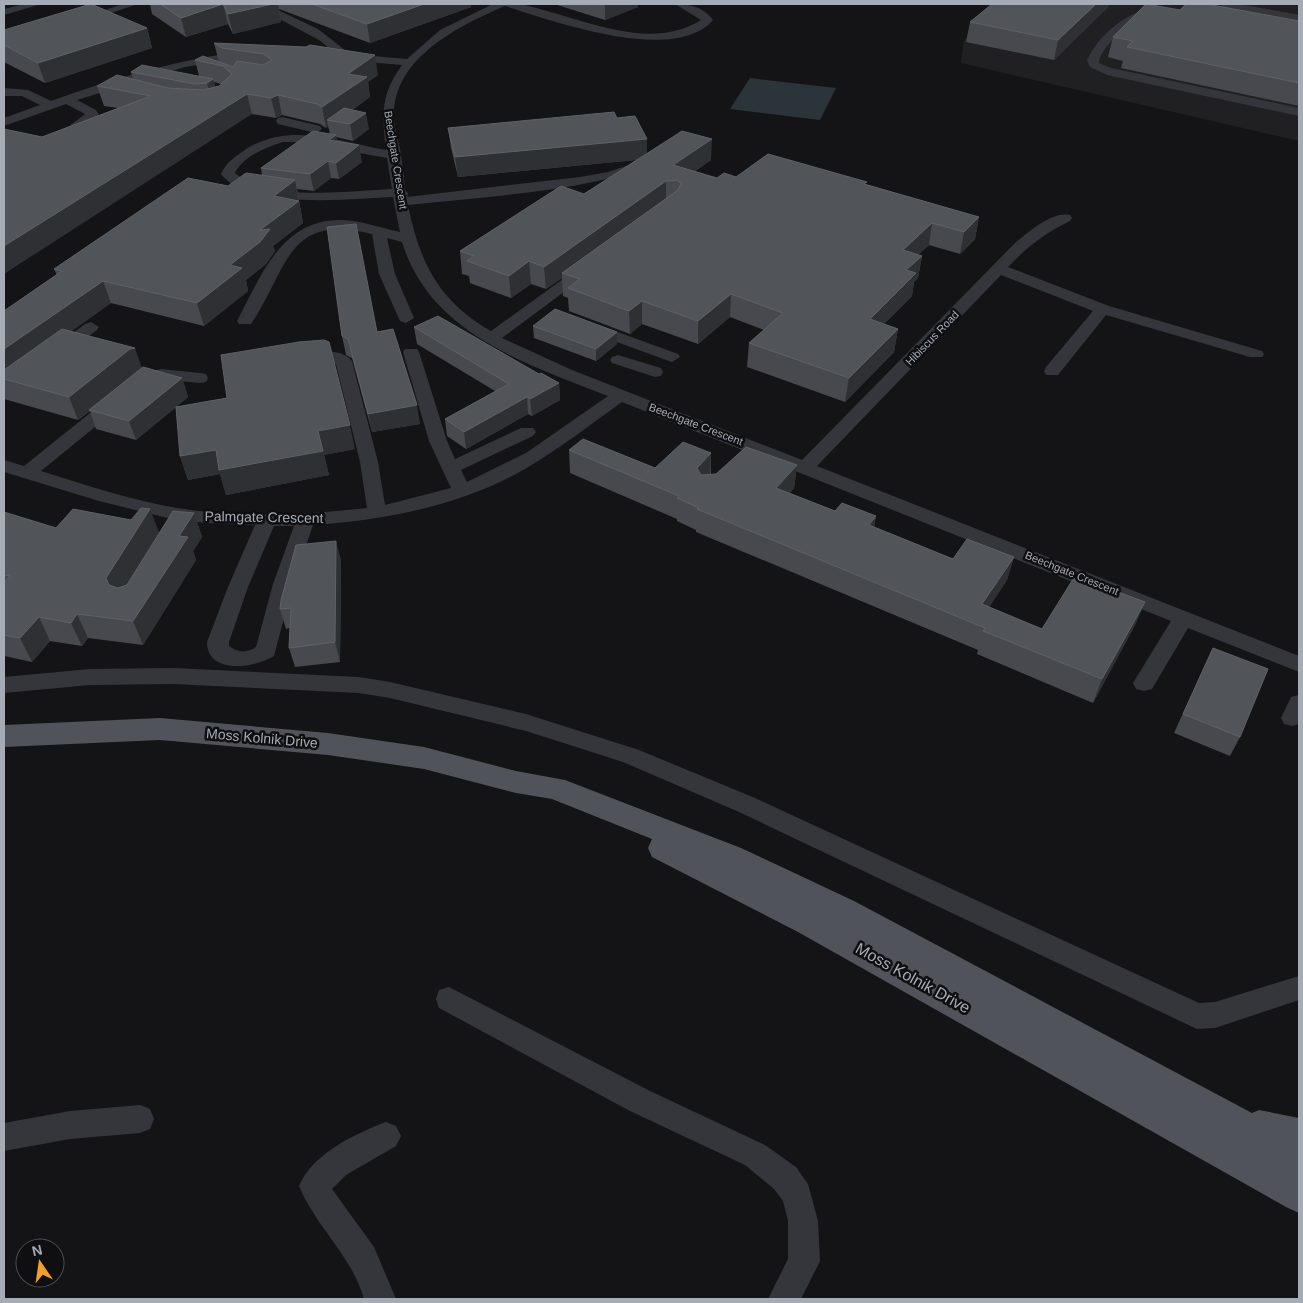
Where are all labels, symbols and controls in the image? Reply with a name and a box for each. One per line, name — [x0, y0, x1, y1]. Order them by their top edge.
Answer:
street label: Beechgate Crescent — [382, 110, 410, 210]
street label: Hibiscus Road — [903, 308, 961, 368]
street label: Beechgate Crescent — [647, 401, 745, 447]
street label: Palmgate Crescent — [204, 508, 324, 526]
street label: Beechgate Crescent — [1024, 549, 1120, 597]
street label: Moss Kolnik Drive — [206, 725, 319, 751]
street label: Moss Kolnik Drive — [853, 940, 973, 1017]
north arrow — [15, 1238, 65, 1288]
text: N — [30, 1241, 44, 1259]

